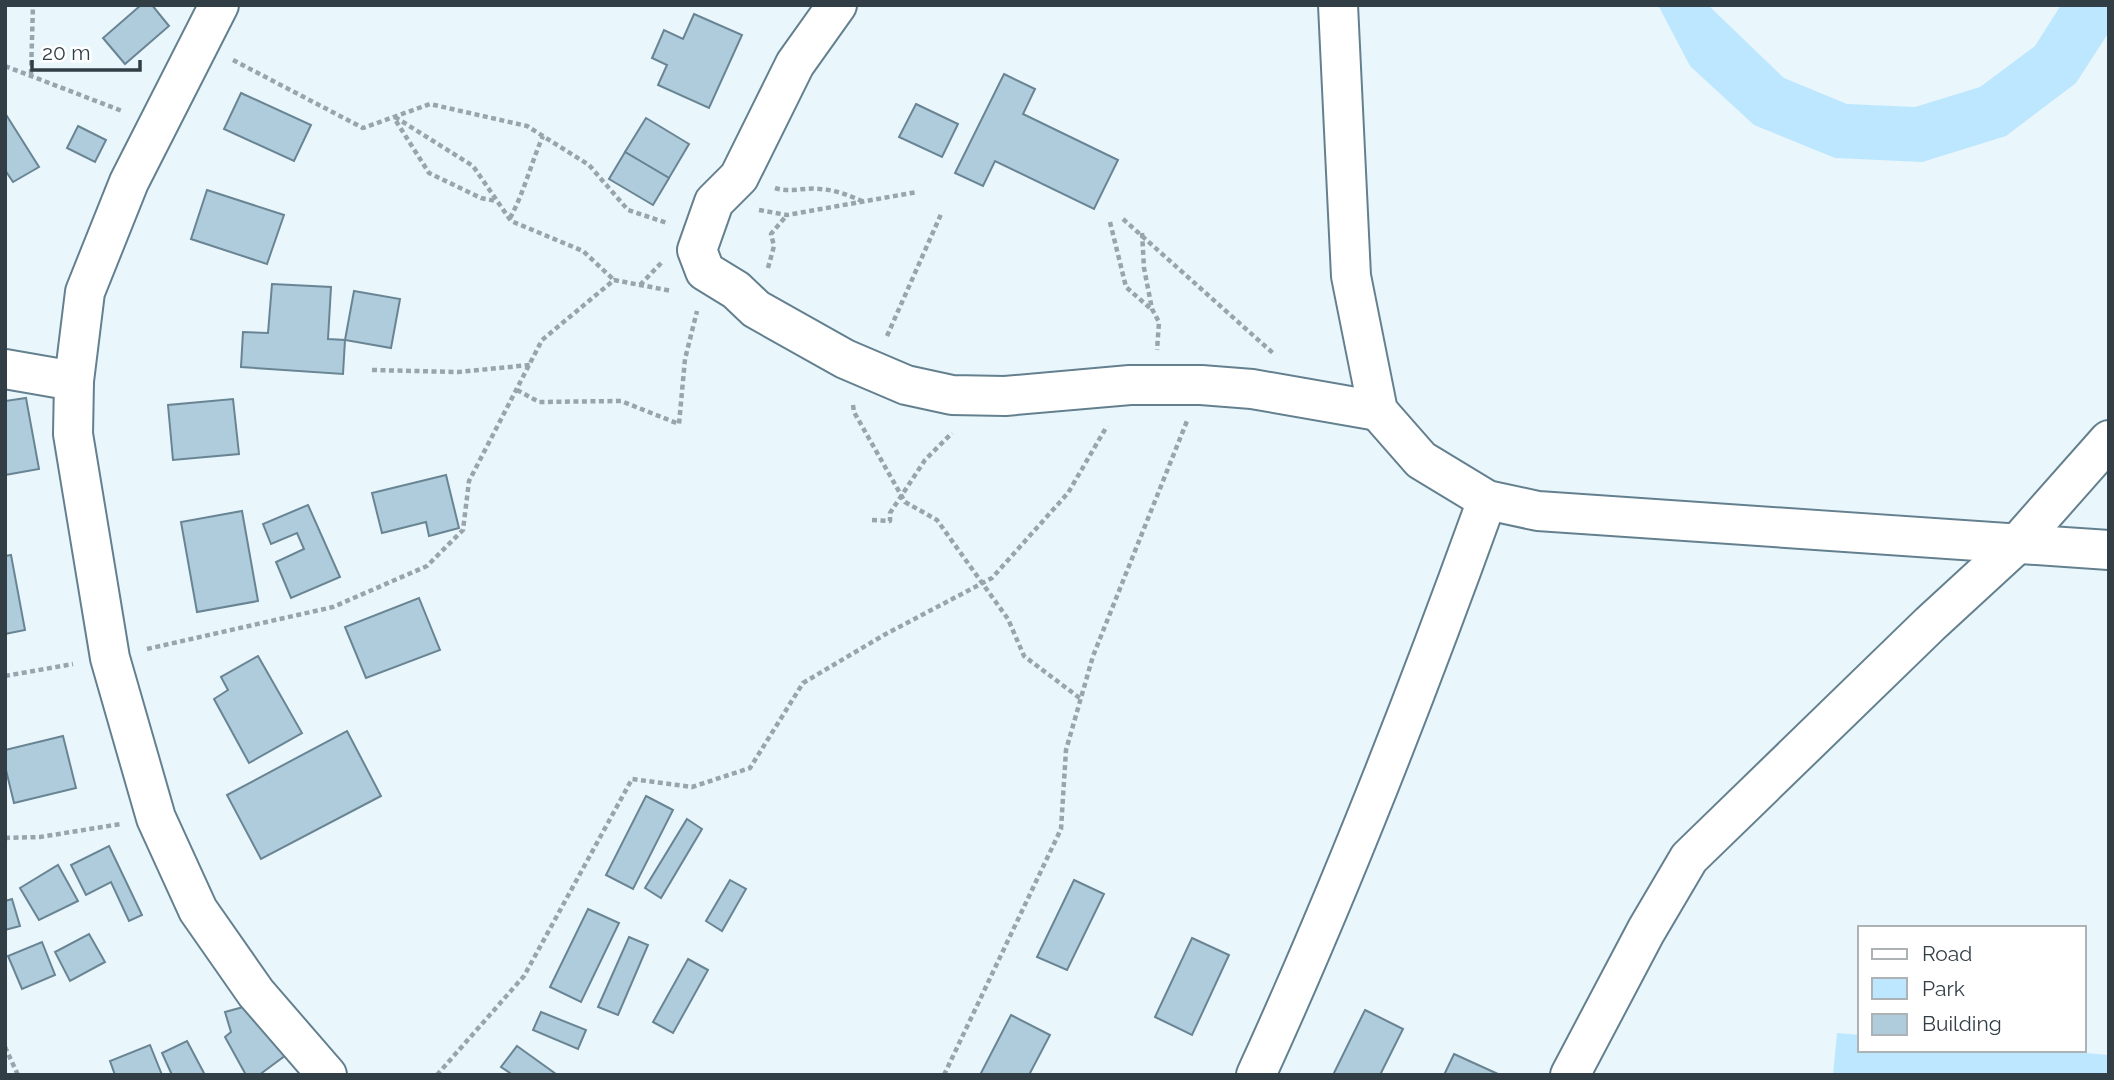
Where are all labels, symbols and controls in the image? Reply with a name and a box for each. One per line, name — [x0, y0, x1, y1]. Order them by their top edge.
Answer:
scale bar — [32, 28, 140, 72]
text: 20 m — [42, 40, 90, 65]
legend — [1858, 926, 2086, 1052]
text: Road — [1922, 941, 1972, 966]
text: Park — [1922, 976, 1965, 1001]
text: Building — [1922, 1011, 2002, 1036]

